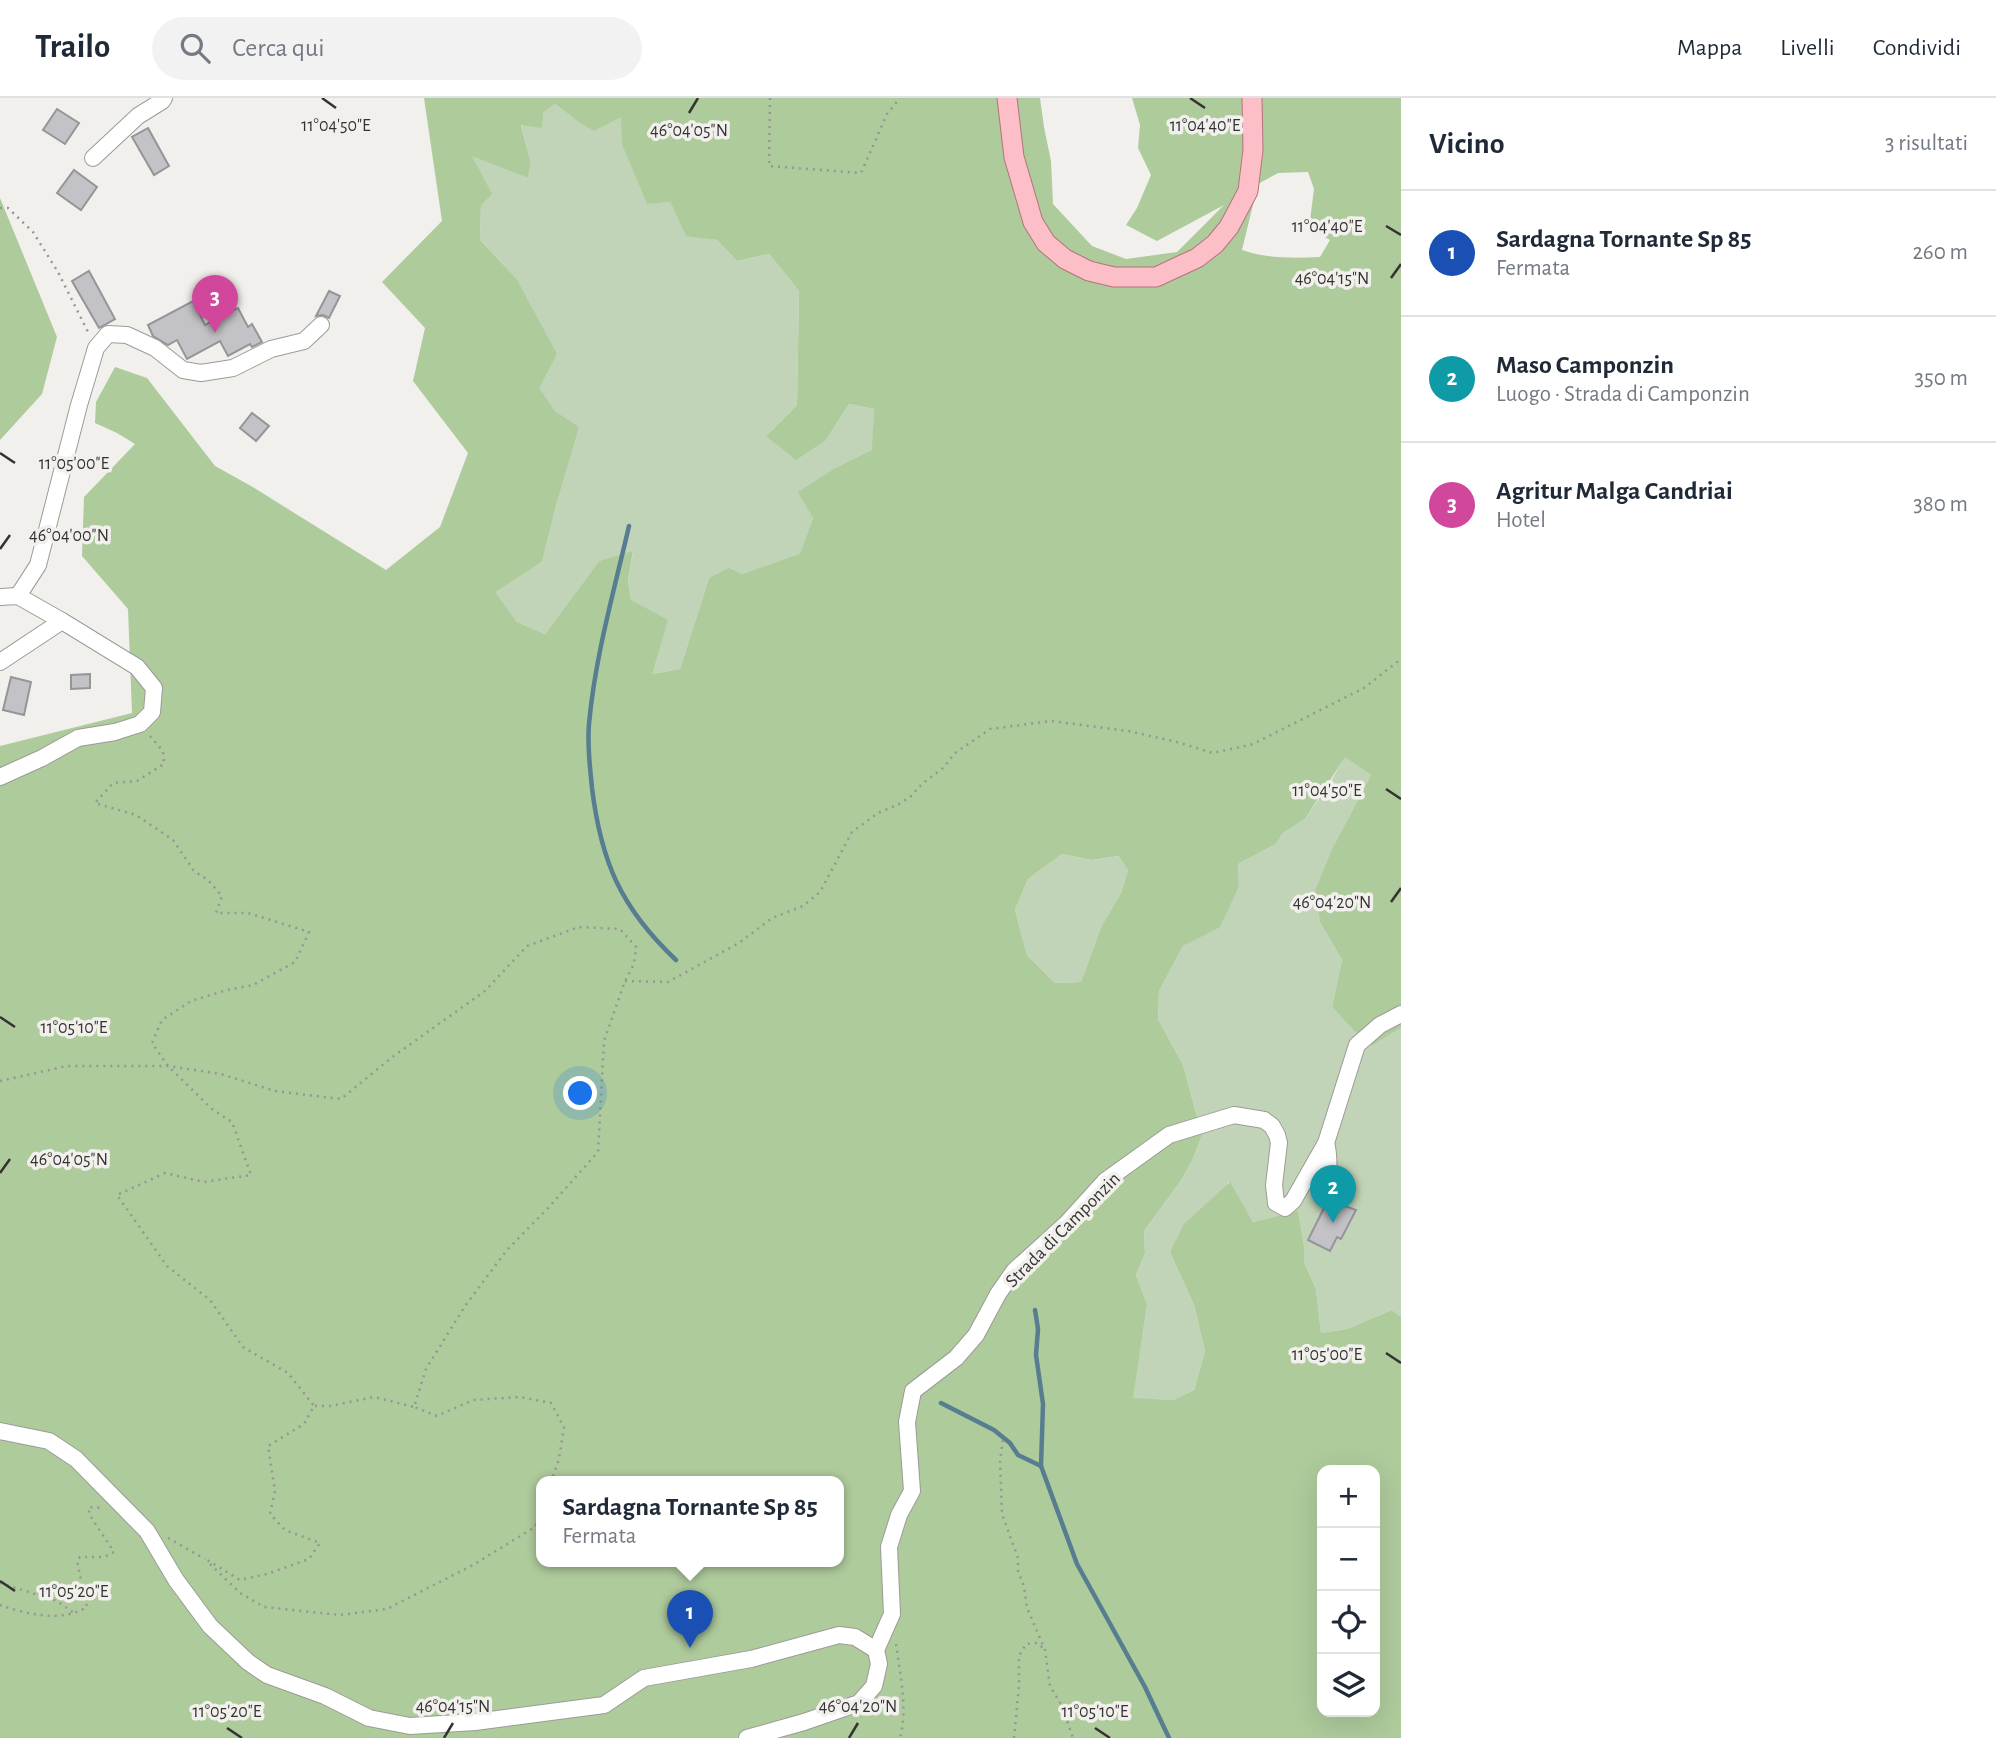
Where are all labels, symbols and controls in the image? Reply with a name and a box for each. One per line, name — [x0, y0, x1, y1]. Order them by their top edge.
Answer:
search box — [152, 17, 642, 80]
icon: search — [176, 29, 214, 67]
text: Trailo — [35, 31, 110, 64]
text: Cerca qui — [232, 35, 325, 61]
text: Mappa — [1677, 36, 1742, 60]
text: Livelli — [1780, 36, 1835, 60]
text: Condividi — [1873, 36, 1961, 60]
text: 11°04'50"E — [301, 117, 371, 135]
text: 11°04'40"E — [1170, 117, 1241, 135]
text: 46°04'05"N — [650, 122, 728, 140]
text: Vicino — [1429, 129, 1505, 159]
text: 3 risultati — [1885, 132, 1968, 155]
text: 11°04'40"E — [1292, 218, 1363, 236]
text: Sardagna Tornante Sp 85 — [1496, 226, 1752, 252]
text: 1 — [1448, 241, 1456, 264]
text: 260 m — [1912, 241, 1968, 264]
text: Fermata — [1496, 257, 1570, 280]
text: 46°04'15"N — [1295, 270, 1369, 288]
pin: 3 — [192, 275, 238, 333]
text: Maso Camponzin — [1496, 352, 1674, 378]
text: 2 — [1447, 367, 1457, 390]
text: 350 m — [1915, 367, 1968, 390]
text: Luogo · Strada di Camponzin — [1496, 383, 1750, 406]
text: 11°05'00"E — [39, 455, 110, 473]
text: Agritur Malga Candriai — [1496, 478, 1733, 504]
text: 3 — [1447, 493, 1457, 516]
text: 380 m — [1913, 493, 1968, 516]
text: Hotel — [1496, 509, 1546, 532]
text: 46°04'00"N — [29, 527, 109, 545]
text: 11°04'50"E — [1292, 782, 1362, 800]
text: 46°04'20"N — [1293, 894, 1371, 912]
text: 11°05'10"E — [40, 1019, 108, 1037]
your location — [563, 1076, 597, 1110]
text: 46°04'05"N — [30, 1151, 108, 1169]
pin: 2 — [1310, 1165, 1356, 1223]
street label: Strada di Camponzin — [1002, 1169, 1124, 1291]
text: 11°05'00"E — [1292, 1346, 1363, 1364]
map controls — [1317, 1465, 1380, 1717]
button: + — [1317, 1465, 1380, 1528]
popup — [536, 1476, 844, 1567]
text: Sardagna Tornante Sp 85 — [562, 1494, 818, 1520]
text: Fermata — [562, 1525, 636, 1548]
button: − — [1317, 1528, 1380, 1591]
text: 11°05'20"E — [39, 1583, 109, 1601]
pin: 1 — [667, 1590, 713, 1648]
button: locate — [1317, 1591, 1380, 1654]
button: layers — [1317, 1654, 1380, 1717]
text: 46°04'15"N — [416, 1698, 490, 1716]
text: 46°04'20"N — [819, 1698, 897, 1716]
text: 11°05'20"E — [192, 1703, 262, 1721]
text: 11°05'10"E — [1061, 1703, 1129, 1721]

